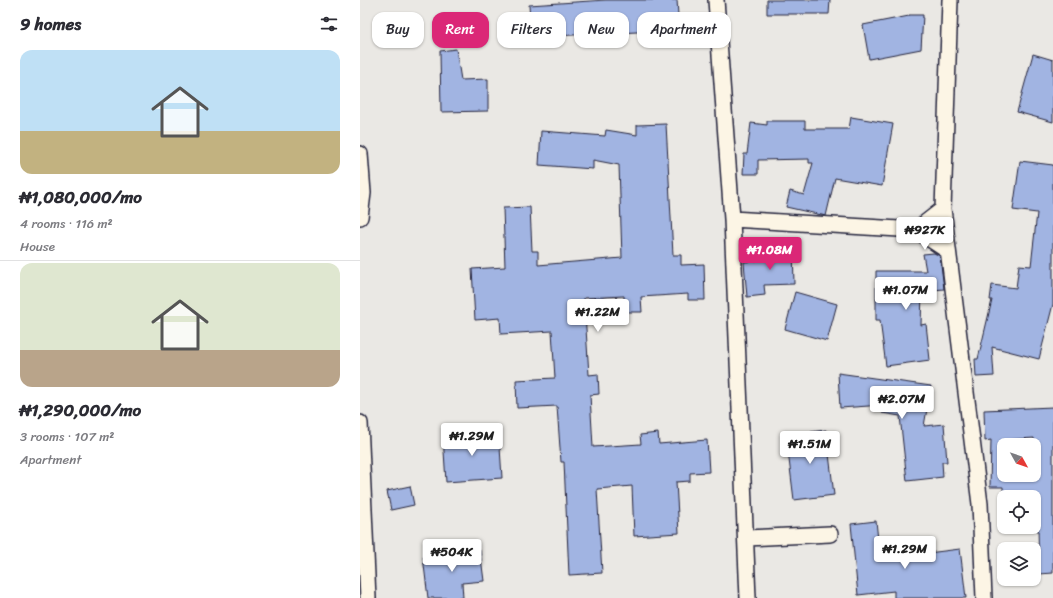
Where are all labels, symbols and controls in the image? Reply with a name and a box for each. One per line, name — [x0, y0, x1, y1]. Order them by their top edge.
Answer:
text: 9 homes — [20, 9, 81, 39]
chip: Buy — [372, 12, 424, 48]
chip: Rent — [432, 12, 489, 48]
chip: Filters — [497, 12, 566, 48]
chip: New — [574, 12, 629, 48]
chip: Apartment — [637, 12, 731, 48]
icon: filters — [318, 13, 340, 35]
icon: home — [144, 76, 216, 148]
text: ₦1,080,000/mo — [20, 182, 142, 212]
text: 4 rooms · 116 m² — [20, 212, 113, 235]
pin: ₦927K — [897, 217, 953, 251]
text: ₦927K — [905, 218, 945, 241]
text: House — [20, 235, 55, 258]
pin: ₦1.08M — [737, 237, 803, 271]
text: ₦1.08M — [748, 238, 792, 261]
pin: ₦1.07M — [873, 277, 939, 311]
text: ₦1.07M — [884, 278, 928, 301]
icon: home — [144, 289, 216, 361]
pin: ₦1.22M — [565, 299, 631, 333]
text: ₦1.22M — [576, 300, 620, 323]
pin: ₦2.07M — [869, 386, 935, 420]
text: ₦2.07M — [879, 387, 925, 410]
text: ₦1,290,000/mo — [20, 395, 141, 425]
pin: ₦1.29M — [439, 423, 505, 457]
text: ₦1.29M — [450, 424, 494, 447]
text: 3 rooms · 107 m² — [20, 425, 114, 448]
pin: ₦1.51M — [777, 431, 843, 465]
text: ₦1.51M — [789, 432, 831, 455]
north arrow — [997, 438, 1041, 482]
map controls — [997, 438, 1041, 586]
text: Apartment — [20, 448, 81, 471]
button: locate — [997, 490, 1041, 534]
pin: ₦1.29M — [872, 536, 938, 570]
text: ₦1.29M — [883, 537, 927, 560]
pin: ₦504K — [424, 539, 480, 573]
text: ₦504K — [432, 540, 472, 563]
button: layers — [997, 542, 1041, 586]

